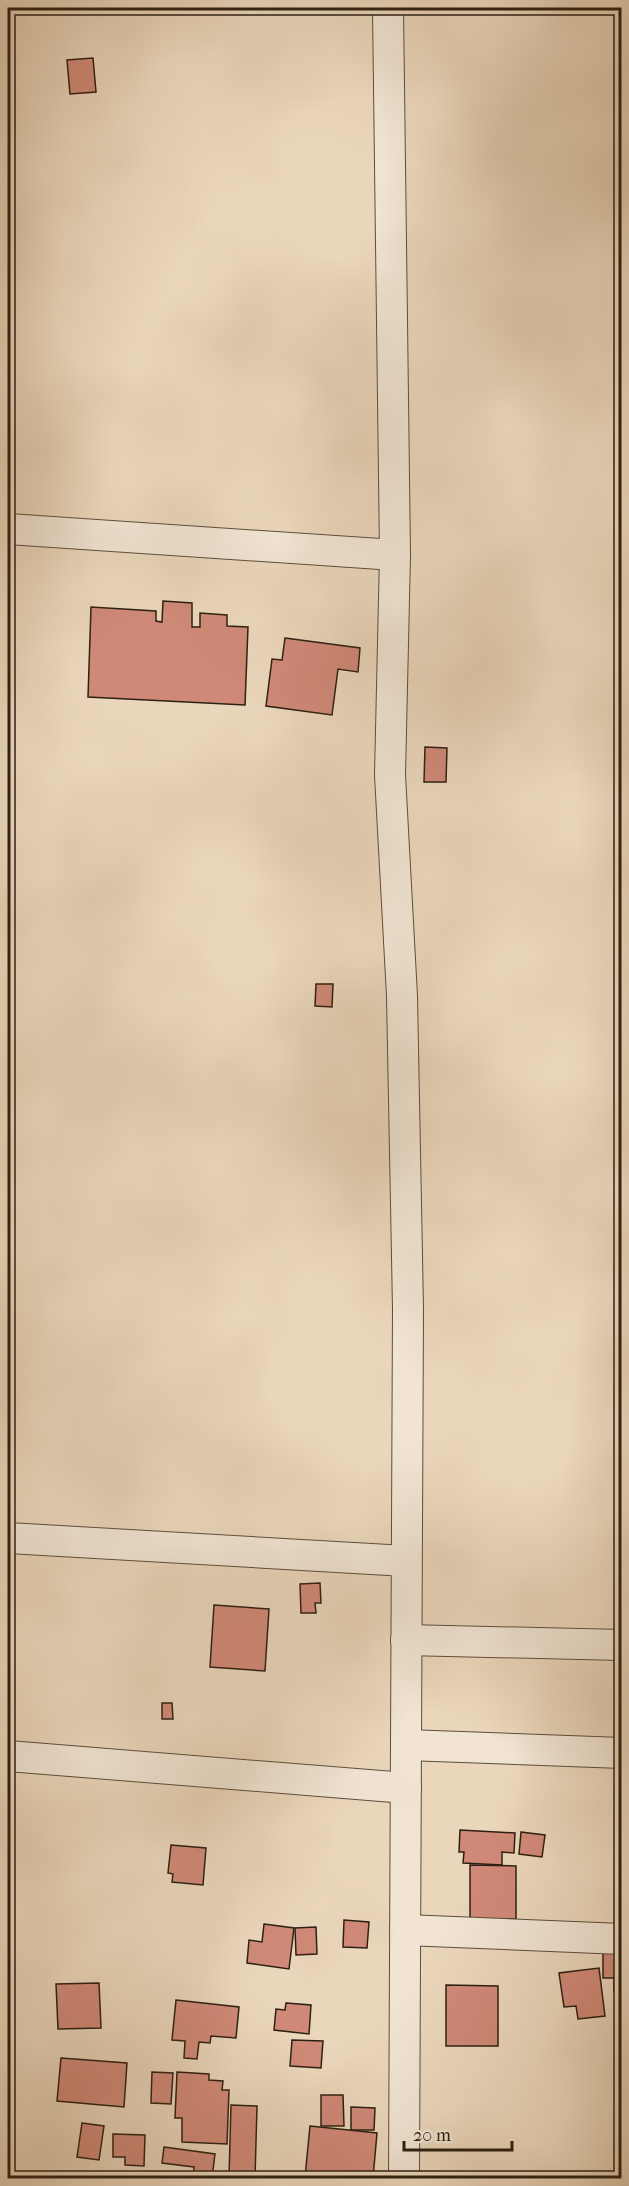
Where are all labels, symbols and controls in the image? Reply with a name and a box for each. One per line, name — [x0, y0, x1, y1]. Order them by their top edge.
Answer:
scale bar — [404, 2114, 512, 2152]
text: 20 m — [413, 2125, 451, 2146]

